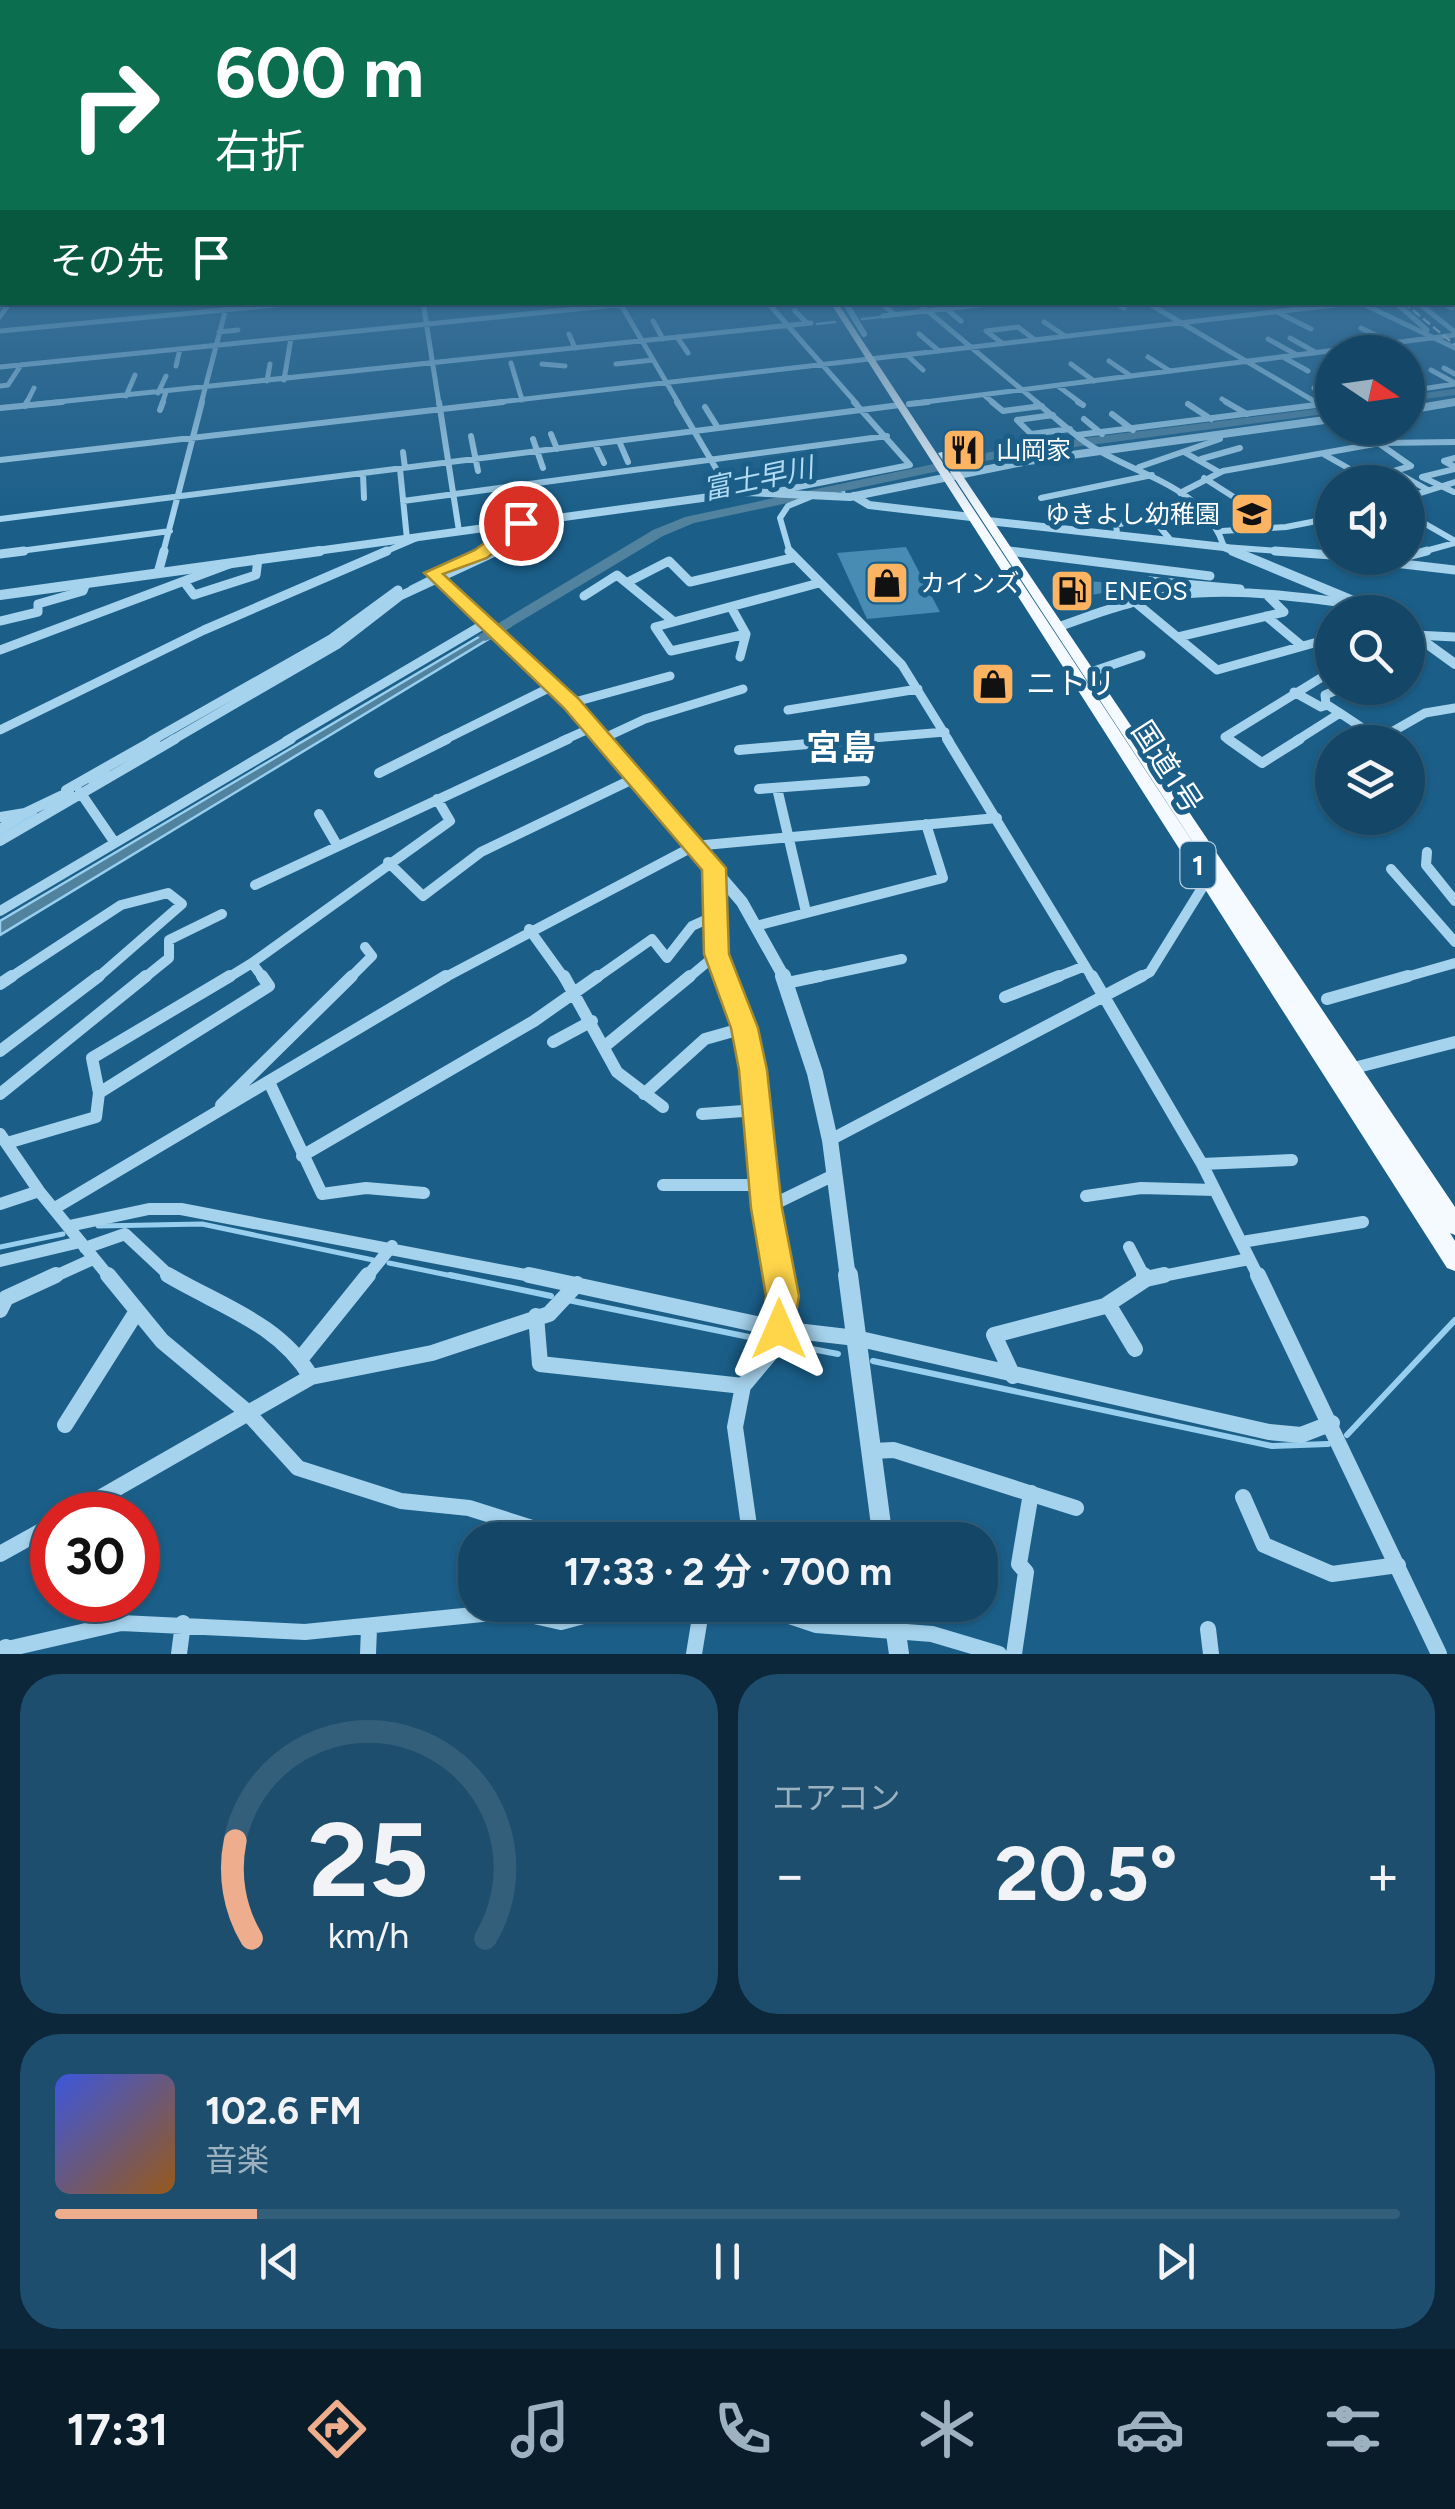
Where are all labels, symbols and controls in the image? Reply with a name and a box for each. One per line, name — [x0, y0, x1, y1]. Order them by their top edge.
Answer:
text: 600 m — [215, 30, 424, 115]
icon: right — [50, 40, 180, 170]
text: 右折 — [215, 124, 305, 178]
icon: arrive — [184, 230, 239, 285]
text: その先 — [50, 238, 164, 284]
north arrow — [1315, 335, 1425, 445]
map controls — [1315, 335, 1425, 835]
restaurant icon: 山岡家 — [941, 427, 987, 473]
place label: 山岡家 — [996, 435, 1071, 465]
water label: 富士早川 — [700, 449, 819, 506]
button: sound — [1315, 465, 1425, 575]
pin — [479, 481, 564, 566]
school or university icon: ゆきよし幼稚園 — [1229, 491, 1275, 537]
icon: arrive — [494, 496, 549, 551]
place label: ゆきよし幼稚園 — [1045, 499, 1220, 529]
shop icon: カインズ — [864, 560, 910, 606]
place label: カインズ — [920, 568, 1020, 598]
fuel station icon: ENEOS — [1049, 568, 1095, 614]
place label: ENEOS — [1104, 576, 1188, 606]
button: search — [1315, 595, 1425, 705]
shop icon: ニトリ — [970, 661, 1016, 707]
place label: ニトリ — [1026, 665, 1116, 702]
street label: 国道1号 — [1124, 714, 1211, 820]
button: layers — [1315, 725, 1425, 835]
district label: 宮島 — [806, 727, 876, 769]
road number: 1 — [1180, 842, 1216, 888]
position arrow — [727, 1277, 831, 1381]
speed limit sign: 30 — [30, 1492, 160, 1622]
text: 17:33 · 2 分 · 700 m — [564, 1549, 892, 1595]
text: エアコン — [773, 1779, 901, 1817]
text: 25 — [308, 1797, 429, 1922]
text: 20.5° — [995, 1829, 1178, 1919]
text: − — [773, 1842, 807, 1908]
text: + — [1366, 1842, 1400, 1908]
text: km/h — [328, 1914, 410, 1957]
text: 102.6 FM — [205, 2088, 362, 2134]
text: 音楽 — [205, 2141, 269, 2179]
icon: previous — [252, 2234, 307, 2289]
icon: pause — [700, 2234, 755, 2289]
icon: next — [1148, 2234, 1203, 2289]
icon: directions — [302, 2394, 372, 2464]
icon: music — [505, 2394, 575, 2464]
icon: phone — [708, 2394, 778, 2464]
icon: climate — [912, 2394, 982, 2464]
icon: car — [1115, 2394, 1185, 2464]
icon: filters — [1318, 2394, 1388, 2464]
text: 17:31 — [67, 2402, 168, 2456]

